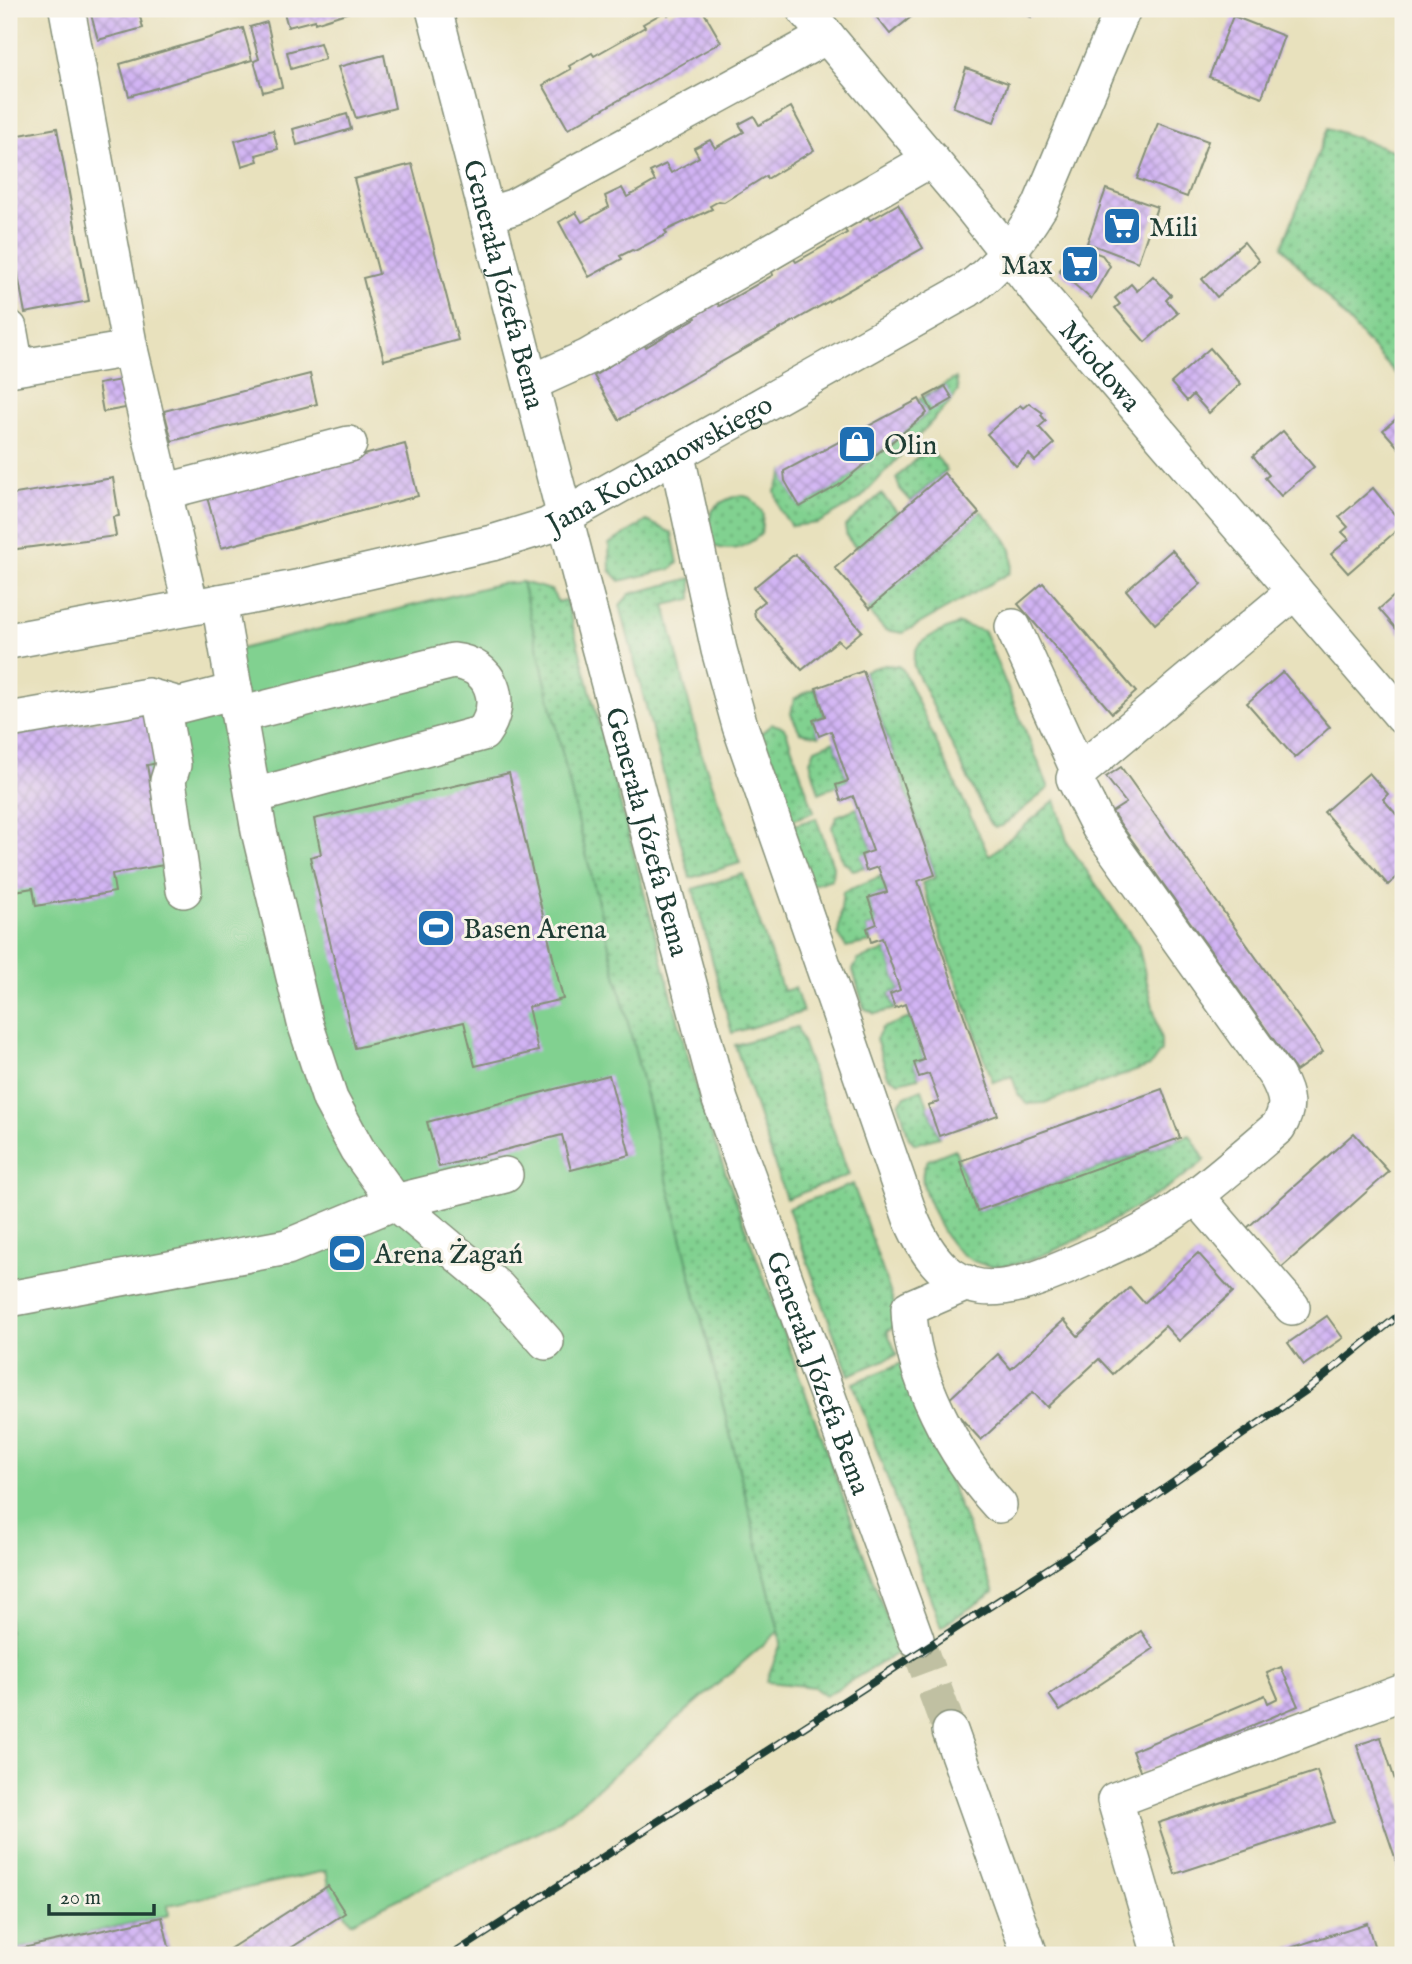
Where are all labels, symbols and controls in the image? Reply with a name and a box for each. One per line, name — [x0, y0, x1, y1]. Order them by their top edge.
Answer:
street label: Generała Józefa Bema — [454, 156, 552, 414]
supermarket icon: Mili — [1101, 205, 1143, 247]
place label: Mili — [1149, 211, 1198, 246]
supermarket icon: Max — [1059, 243, 1101, 285]
place label: Max — [1001, 249, 1053, 284]
street label: Miodowa — [1050, 314, 1149, 420]
street label: Jana Kochanowskiego — [538, 388, 779, 544]
shop icon: Olin — [836, 423, 878, 465]
place label: Olin — [884, 429, 937, 464]
street label: Generała Józefa Bema — [596, 704, 696, 961]
sports icon: Basen Arena — [415, 907, 457, 949]
place label: Basen Arena — [463, 913, 607, 948]
sports icon: Arena Żagań — [326, 1232, 368, 1274]
place label: Arena Żagań — [373, 1238, 523, 1273]
street label: Generała Józefa Bema — [757, 1247, 877, 1501]
scale bar — [49, 1873, 154, 1917]
text: 20 m — [60, 1885, 101, 1912]

